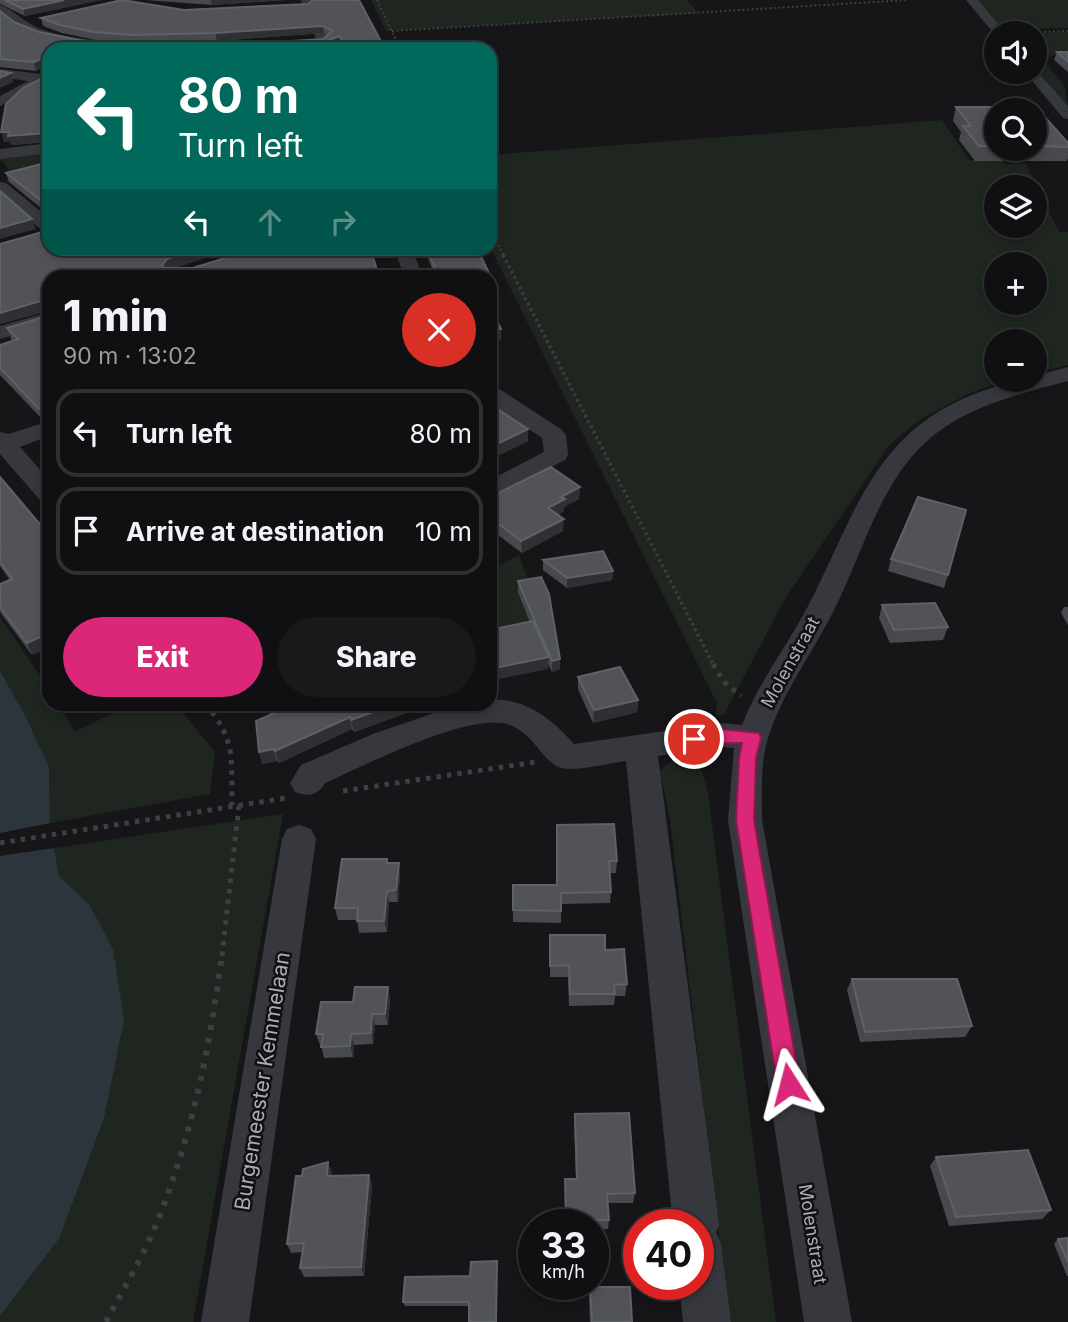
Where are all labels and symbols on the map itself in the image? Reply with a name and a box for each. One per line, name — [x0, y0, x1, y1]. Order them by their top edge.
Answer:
street label: Molenstraat — [756, 613, 824, 711]
pin — [664, 709, 724, 769]
street label: Burgemeester Kemmelaan — [229, 950, 295, 1212]
position arrow — [752, 1047, 826, 1121]
street label: Molenstraat — [795, 1183, 831, 1286]
speed limit sign: 40 — [623, 1209, 714, 1300]

